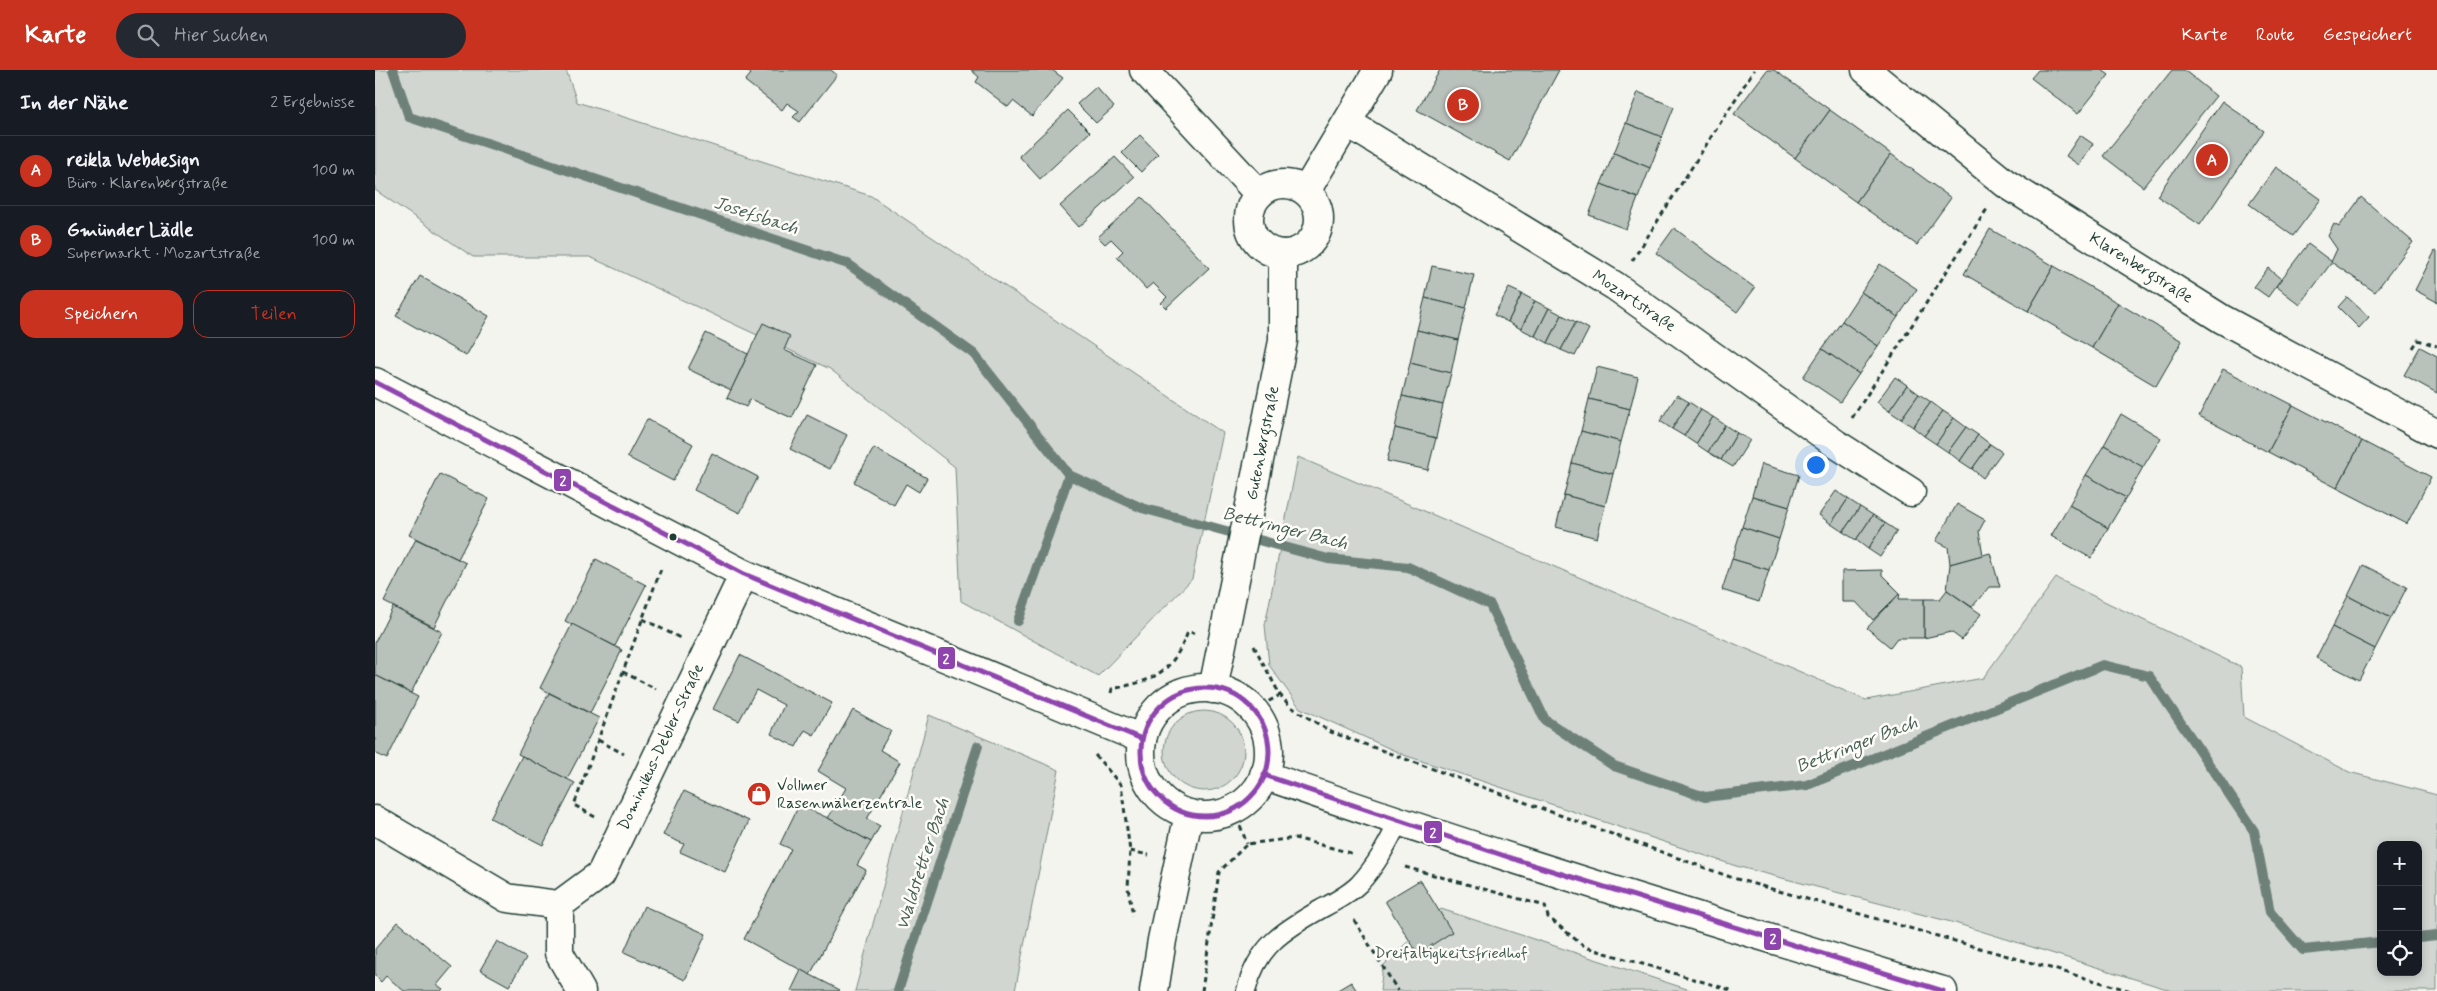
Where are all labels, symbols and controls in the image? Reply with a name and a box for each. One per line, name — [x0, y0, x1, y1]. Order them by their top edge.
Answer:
search box — [116, 13, 466, 58]
text: Karte — [25, 20, 86, 51]
icon: search — [134, 21, 162, 49]
text: Hier suchen — [174, 23, 268, 48]
text: Karte — [2182, 23, 2228, 47]
text: Route — [2256, 23, 2295, 47]
text: Gespeichert — [2323, 23, 2412, 47]
pin: B — [1447, 86, 1479, 124]
text: In der Nähe — [20, 89, 128, 117]
text: 2 Ergebnisse — [270, 92, 355, 113]
pin: A — [2196, 141, 2228, 179]
text: reikla Webdesign — [67, 148, 200, 173]
text: A — [31, 160, 41, 181]
text: 100 m — [312, 160, 355, 181]
text: Büro · Klarenbergstraße — [67, 173, 228, 194]
water label: Josefsbach — [711, 191, 802, 241]
text: Gmünder Lädle — [67, 218, 193, 243]
street label: Klarenbergstraße — [2085, 228, 2197, 309]
text: B — [31, 230, 41, 251]
text: 100 m — [312, 230, 355, 251]
text: Supermarkt · Mozartstraße — [67, 243, 260, 264]
street label: Mozartstraße — [1588, 265, 1680, 337]
button: Speichern — [20, 290, 183, 338]
button: Teilen — [193, 290, 355, 338]
street label: Gutenbergstraße — [1242, 384, 1285, 502]
your location — [1803, 452, 1829, 478]
line badge: 2 — [553, 468, 572, 492]
text: 2 — [560, 472, 567, 490]
water label: Bettringer Bach — [1220, 502, 1350, 558]
unlabelled marker — [668, 532, 678, 542]
line badge: 2 — [937, 646, 956, 670]
text: 2 — [943, 650, 950, 668]
street label: Dominikus-Debler-Straße — [613, 660, 709, 834]
water label: Bettringer Bach — [1793, 711, 1922, 781]
place label: Vollmer Rasenmäherzentrale — [777, 775, 923, 814]
shop icon: Vollmer Rasenmäherzentrale — [746, 781, 772, 807]
water label: Waldstetter Bach — [890, 795, 956, 933]
line badge: 2 — [1423, 820, 1443, 844]
text: 2 — [1430, 824, 1437, 842]
map controls — [2377, 841, 2422, 976]
button: + — [2377, 841, 2422, 886]
button: − — [2377, 886, 2422, 931]
line badge: 2 — [1763, 927, 1782, 951]
text: 2 — [1770, 930, 1777, 948]
button: locate — [2377, 931, 2422, 976]
park label: Dreifaltigkeitsfriedhof — [1374, 943, 1528, 964]

